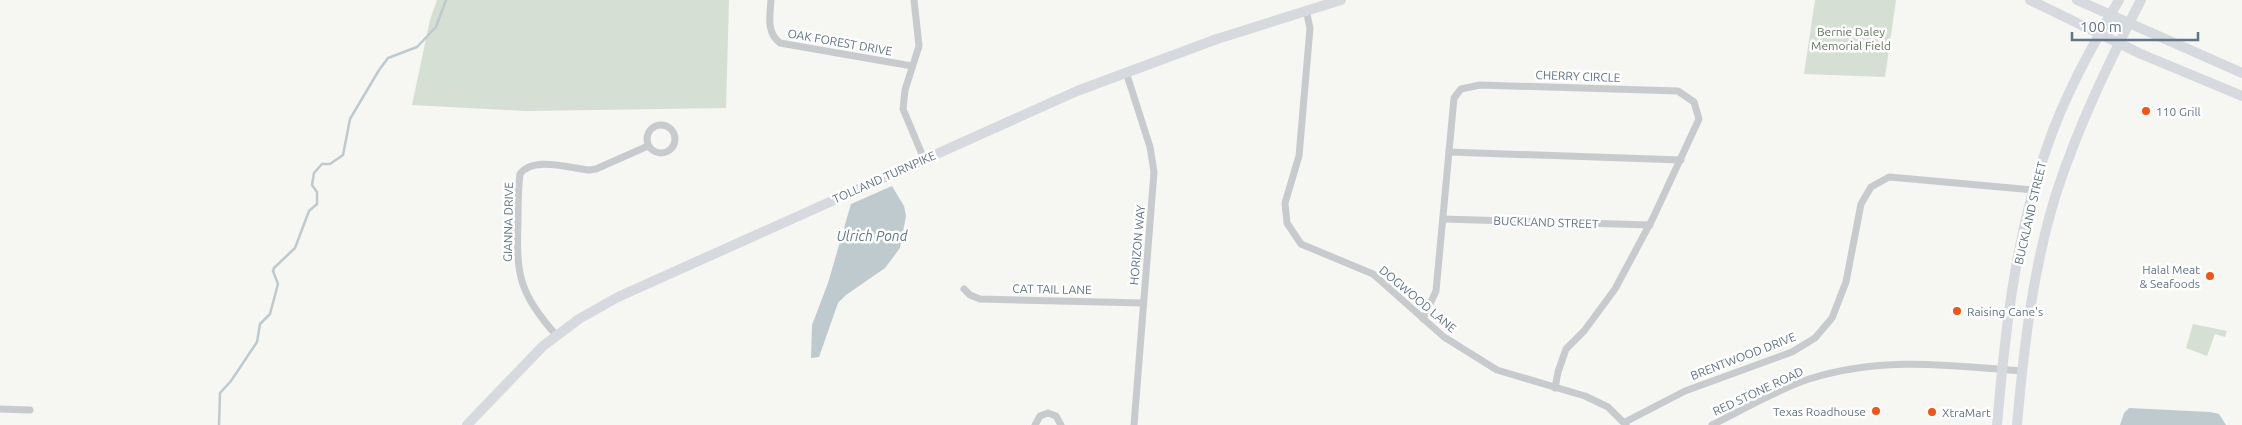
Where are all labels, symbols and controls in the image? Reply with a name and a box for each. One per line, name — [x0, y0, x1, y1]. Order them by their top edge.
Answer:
scale bar — [2072, 10, 2198, 42]
text: 100 m — [2080, 18, 2122, 35]
park label: Bernie Daley Memorial Field — [1811, 25, 1891, 52]
street label: OAK FOREST DRIVE — [787, 26, 894, 58]
street label: CHERRY CIRCLE — [1535, 68, 1621, 84]
marker: 110 Grill — [2140, 105, 2152, 117]
place label: 110 Grill — [2156, 105, 2201, 118]
street label: TOLLAND TURNPIKE — [831, 148, 938, 206]
street label: BUCKLAND STREET — [2012, 160, 2048, 266]
street label: GIANNA DRIVE — [501, 182, 515, 262]
street label: HORIZON WAY — [1127, 204, 1147, 286]
street label: BUCKLAND STREET — [1493, 214, 1599, 230]
water label: Ulrich Pond — [837, 228, 909, 244]
street label: DOGWOOD LANE — [1377, 263, 1459, 335]
place label: Halal Meat & Seafoods — [2139, 263, 2200, 290]
marker: Halal Meat & Seafoods — [2204, 270, 2216, 282]
street label: CAT TAIL LANE — [1012, 282, 1092, 296]
marker: Raising Cane's — [1951, 305, 1963, 317]
place label: Raising Cane's — [1967, 305, 2043, 318]
street label: BRENTWOOD DRIVE — [1689, 330, 1798, 382]
street label: RED STONE ROAD — [1711, 364, 1805, 418]
place label: Texas Roadhouse — [1773, 405, 1866, 418]
marker: Texas Roadhouse — [1870, 405, 1882, 417]
marker: XtraMart — [1926, 406, 1938, 418]
place label: XtraMart — [1942, 406, 1991, 419]

